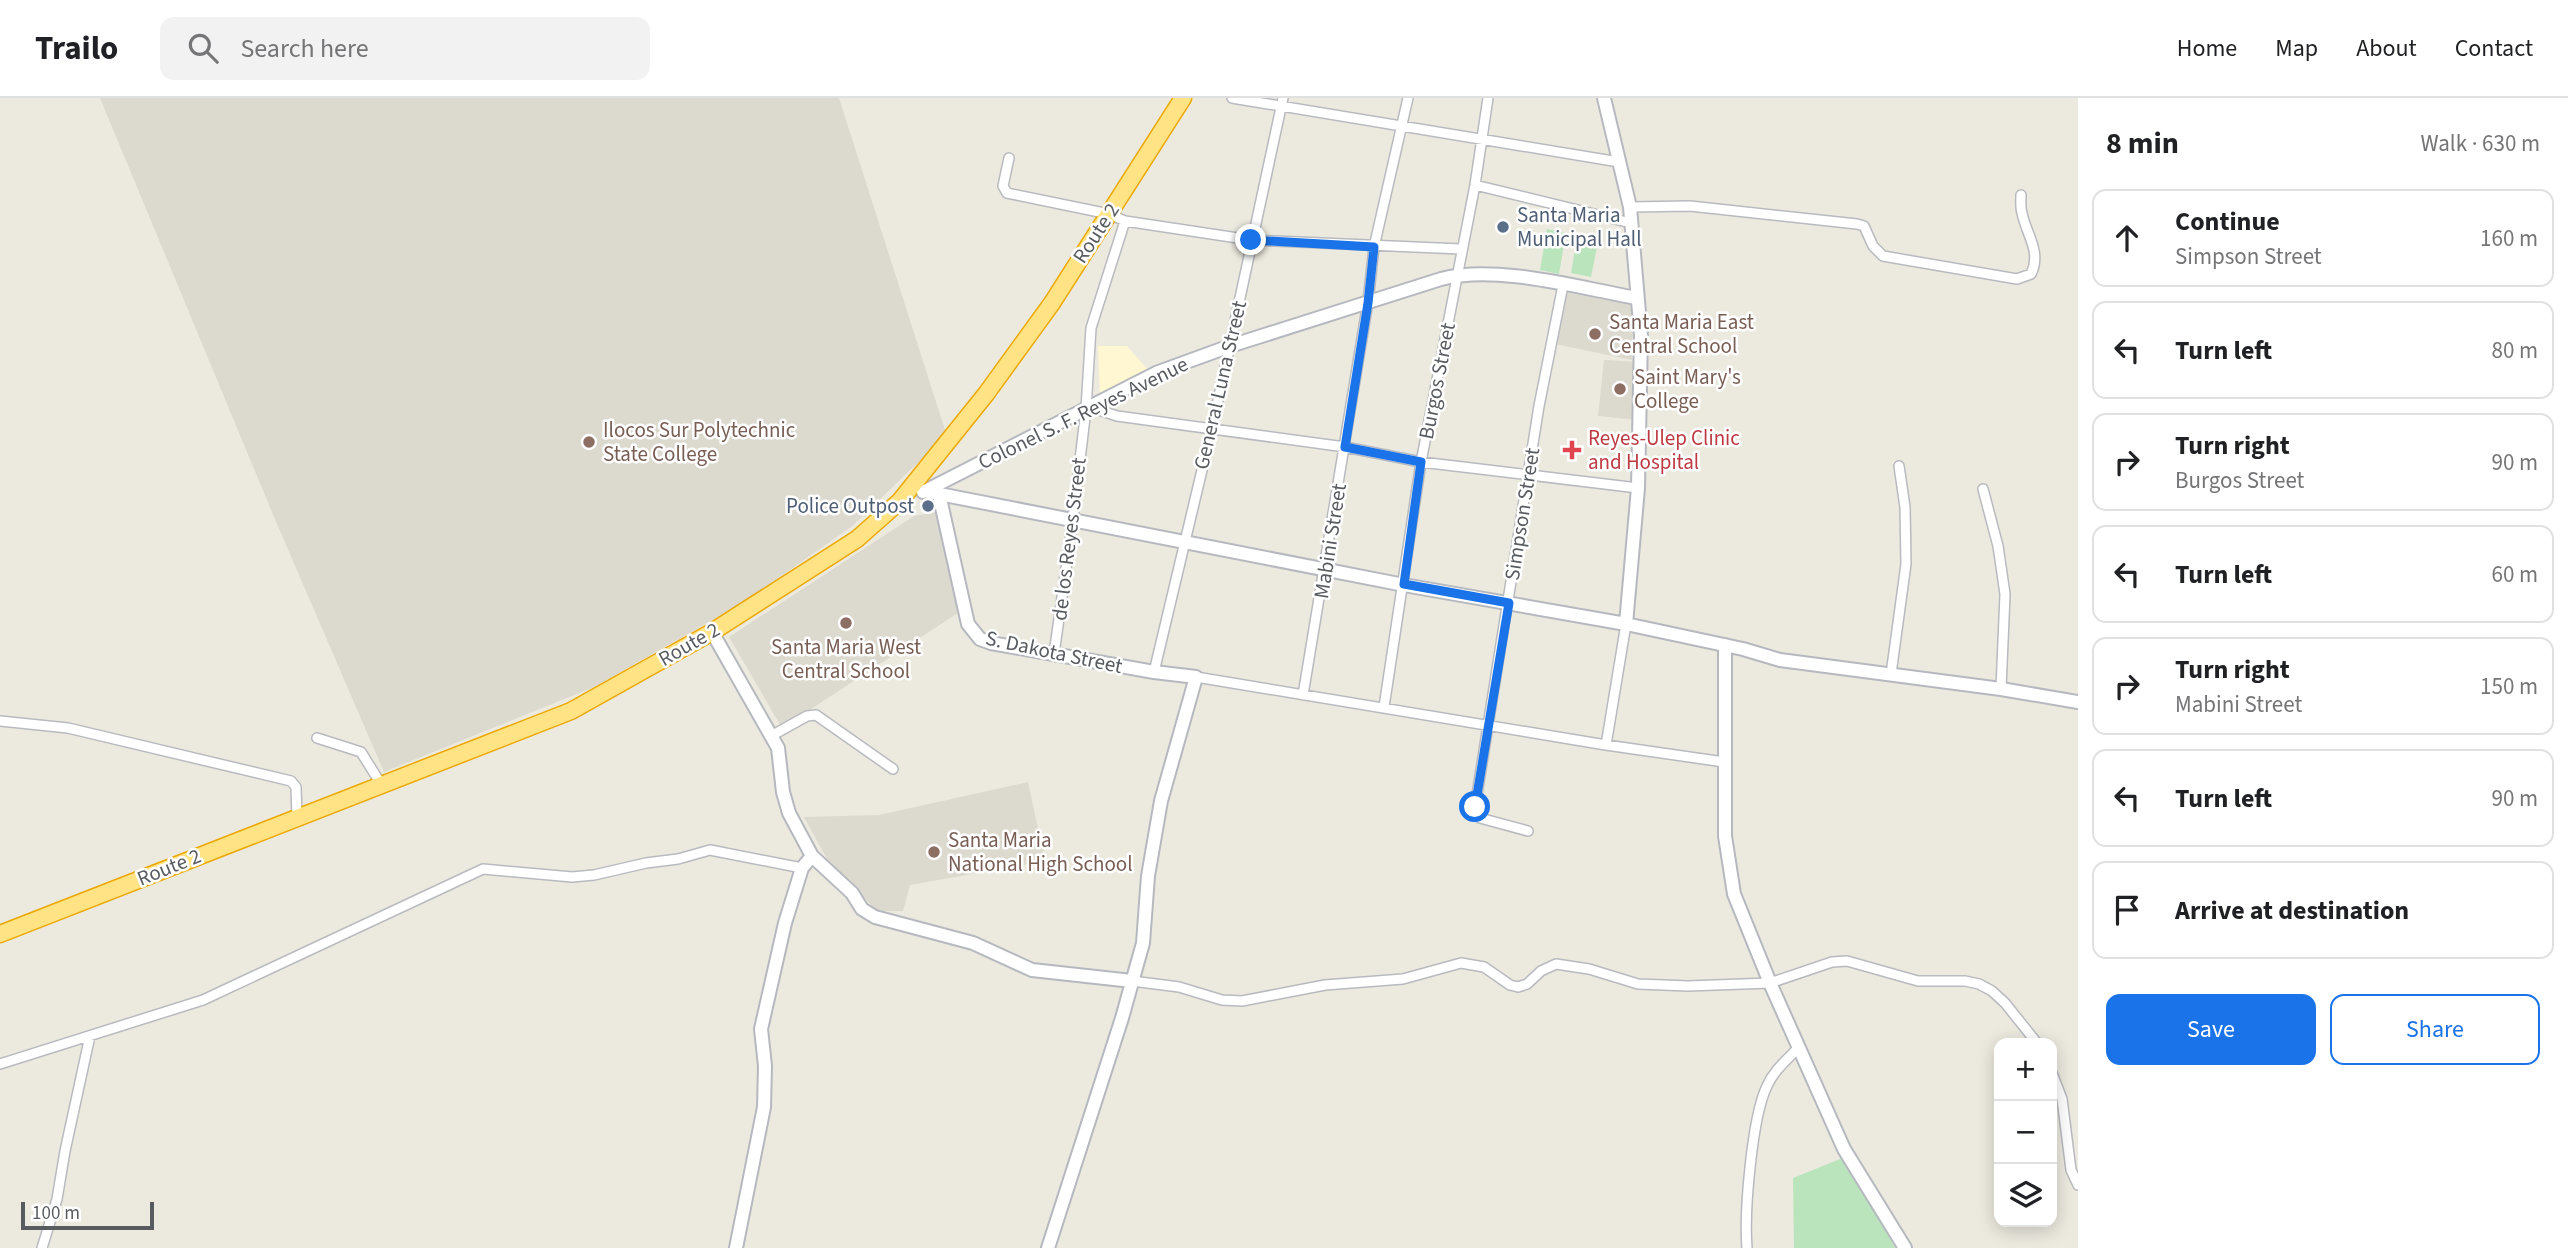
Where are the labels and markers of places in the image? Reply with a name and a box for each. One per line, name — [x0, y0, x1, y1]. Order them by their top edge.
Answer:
place label: Santa Maria Municipal Hall — [1517, 200, 1642, 254]
marker: Santa Maria Municipal Hall — [1495, 219, 1511, 235]
place label: Santa Maria East Central School — [1609, 307, 1754, 361]
marker: Santa Maria East Central School — [1587, 326, 1603, 342]
place label: Saint Mary's College — [1634, 362, 1741, 416]
marker: Saint Mary's College — [1612, 381, 1628, 397]
place label: Ilocos Sur Polytechnic State College — [603, 415, 796, 469]
place label: Reyes-Ulep Clinic and Hospital — [1588, 423, 1740, 477]
marker: Ilocos Sur Polytechnic State College — [581, 434, 597, 450]
marker: Reyes-Ulep Clinic and Hospital — [1562, 440, 1582, 460]
place label: Police Outpost — [786, 491, 914, 521]
marker: Police Outpost — [920, 498, 936, 514]
marker: Santa Maria West Central School — [838, 615, 854, 631]
place label: Santa Maria West Central School — [771, 632, 921, 686]
place label: Santa Maria National High School — [948, 825, 1133, 879]
marker: Santa Maria National High School — [926, 844, 942, 860]

